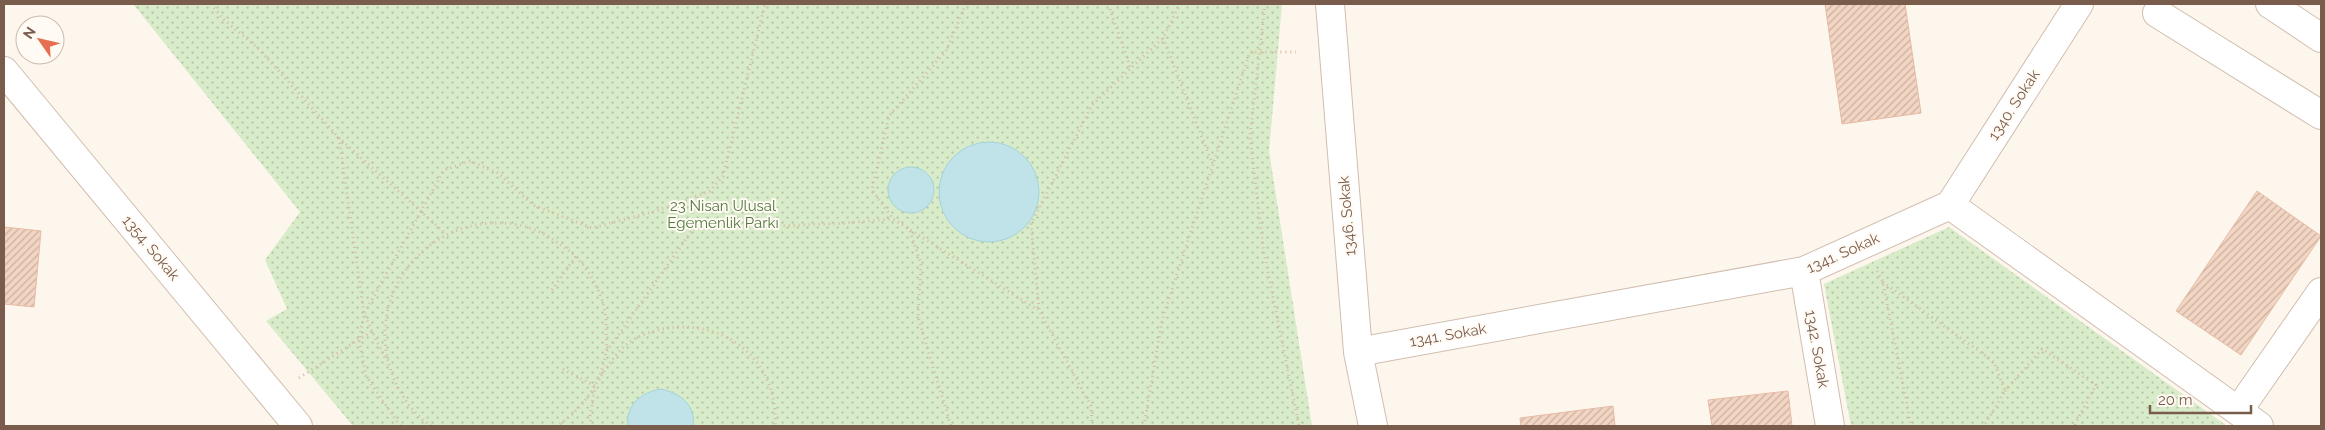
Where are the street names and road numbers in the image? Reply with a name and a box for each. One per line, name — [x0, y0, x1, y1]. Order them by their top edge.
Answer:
street label: 1340. Sokak — [1985, 66, 2044, 144]
street label: 1346. Sokak — [1335, 175, 1359, 257]
street label: 1354. Sokak — [119, 212, 183, 284]
street label: 1341. Sokak — [1804, 229, 1882, 277]
street label: 1342. Sokak — [1801, 308, 1833, 390]
street label: 1341. Sokak — [1408, 319, 1488, 351]

